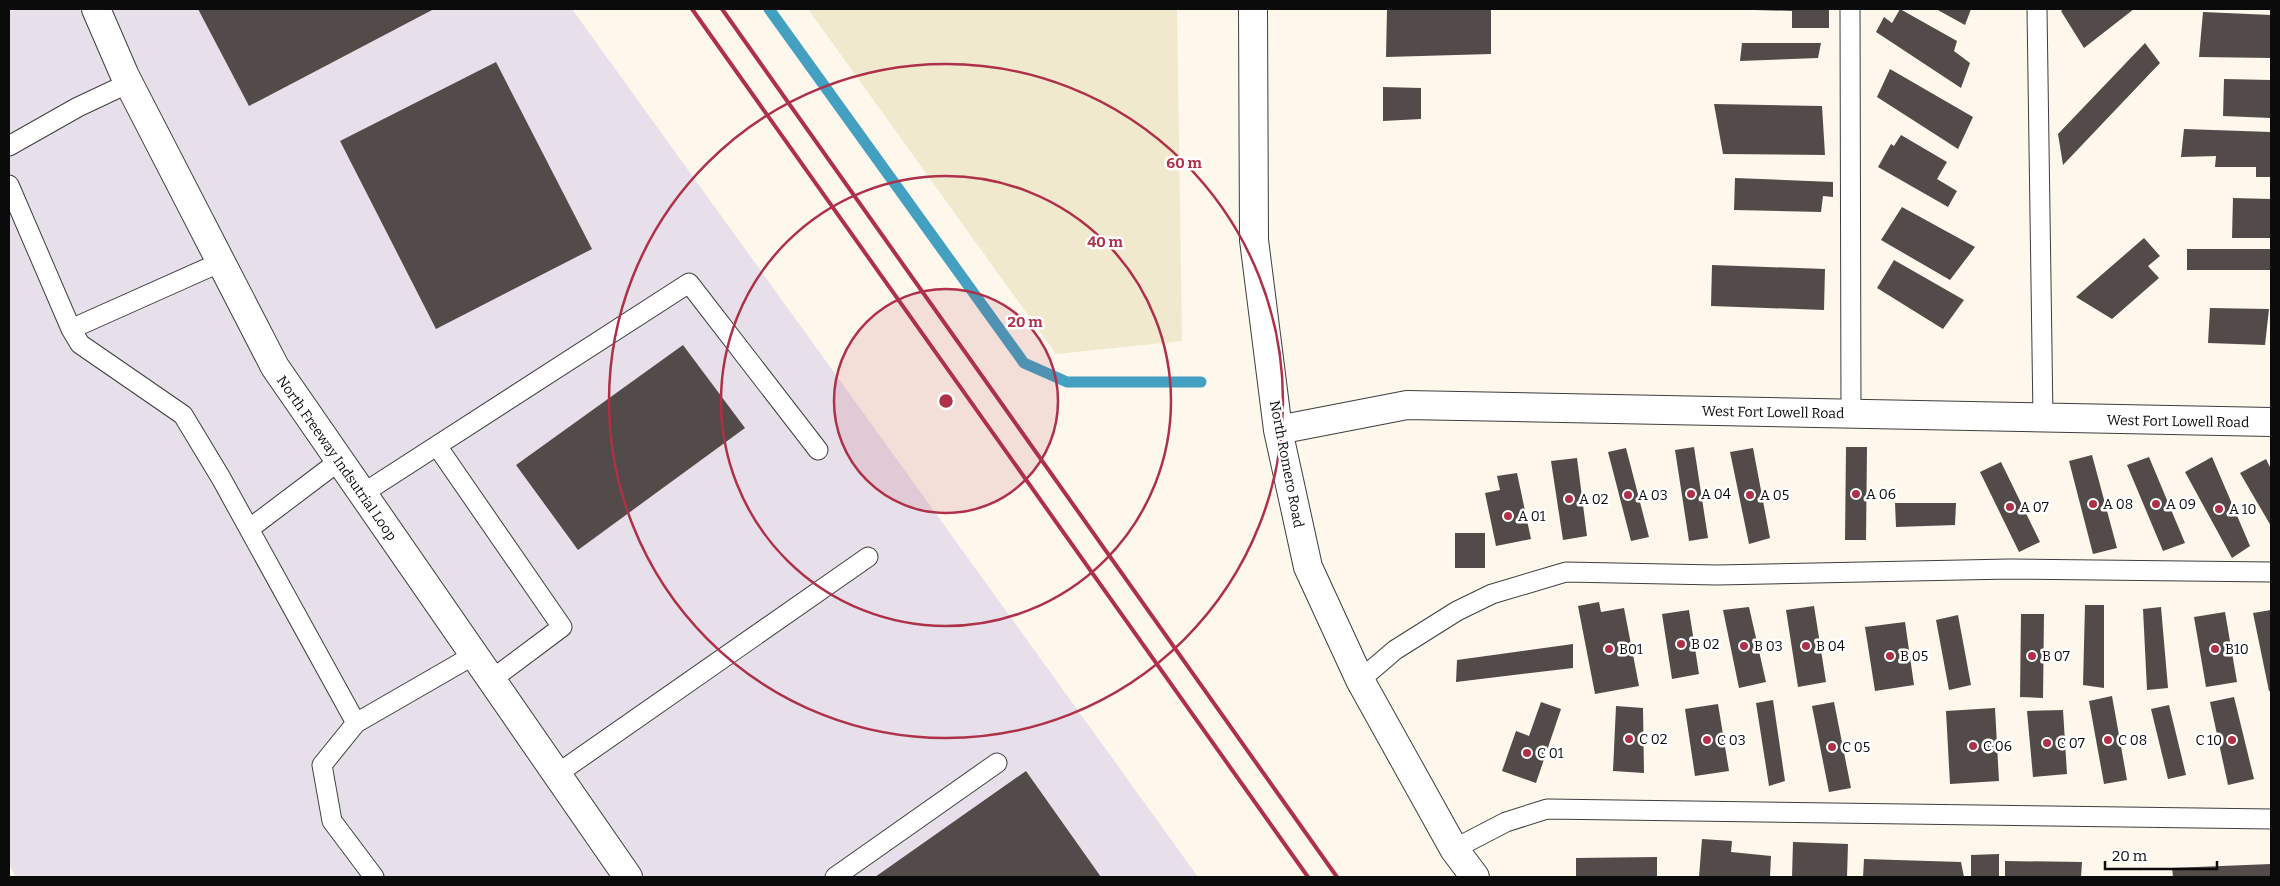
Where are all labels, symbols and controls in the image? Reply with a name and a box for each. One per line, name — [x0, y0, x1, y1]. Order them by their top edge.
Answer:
text: 60 m — [1166, 154, 1202, 172]
text: 40 m — [1087, 233, 1124, 251]
text: 20 m — [1008, 313, 1043, 331]
street label: North Freeway Indsutrial Loop — [273, 373, 400, 544]
centre of rings — [937, 392, 955, 410]
street label: North Romero Road — [1266, 399, 1307, 529]
street label: West Fort Lowell Road — [1702, 403, 1844, 422]
street label: West Fort Lowell Road — [2107, 412, 2249, 431]
place label: A 04 — [1701, 486, 1731, 503]
place label: A 06 — [1866, 486, 1896, 503]
place label: A 03 — [1638, 487, 1668, 504]
place label: A 05 — [1760, 487, 1789, 504]
marker: A 04 — [1685, 488, 1697, 500]
marker: A 06 — [1850, 488, 1862, 500]
marker: A 03 — [1622, 489, 1634, 501]
marker: A 05 — [1744, 489, 1756, 501]
place label: A 02 — [1579, 491, 1608, 508]
marker: A 02 — [1563, 493, 1575, 505]
place label: A 08 — [2103, 496, 2133, 513]
place label: A 09 — [2166, 496, 2196, 513]
marker: A 08 — [2087, 498, 2099, 510]
marker: A 09 — [2150, 498, 2162, 510]
place label: A 07 — [2020, 499, 2049, 516]
marker: A 07 — [2004, 501, 2016, 513]
place label: A 10 — [2229, 501, 2256, 518]
marker: A 10 — [2213, 503, 2225, 515]
place label: A 01 — [1518, 508, 1546, 525]
marker: A 01 — [1502, 510, 1514, 522]
place label: B 02 — [1691, 636, 1719, 653]
marker: B 02 — [1675, 638, 1687, 650]
place label: B 03 — [1754, 638, 1783, 655]
place label: B 04 — [1816, 638, 1845, 655]
marker: B 03 — [1738, 640, 1750, 652]
marker: B 04 — [1800, 640, 1812, 652]
place label: B01 — [1619, 641, 1643, 658]
place label: B10 — [2225, 641, 2249, 658]
marker: B01 — [1603, 643, 1615, 655]
marker: B10 — [2209, 643, 2221, 655]
place label: B 05 — [1900, 648, 1928, 665]
place label: B 07 — [2042, 648, 2070, 665]
marker: B 05 — [1884, 650, 1896, 662]
marker: B 07 — [2026, 650, 2038, 662]
place label: C 02 — [1639, 731, 1667, 748]
place label: C 03 — [1717, 732, 1746, 749]
place label: C 08 — [2118, 732, 2147, 749]
place label: C 10 — [2195, 732, 2222, 749]
marker: C 02 — [1623, 733, 1635, 745]
marker: C 03 — [1701, 734, 1713, 746]
marker: C 08 — [2102, 734, 2114, 746]
marker: C 10 — [2226, 734, 2238, 746]
place label: C 07 — [2057, 735, 2085, 752]
marker: C 07 — [2041, 737, 2053, 749]
place label: C 06 — [1983, 738, 2012, 755]
place label: C 05 — [1842, 739, 1870, 756]
marker: C 06 — [1967, 740, 1979, 752]
marker: C 05 — [1826, 741, 1838, 753]
place label: C 01 — [1537, 745, 1564, 762]
marker: C 01 — [1521, 747, 1533, 759]
scale bar — [2105, 838, 2218, 870]
text: 20 m — [2112, 847, 2148, 865]

